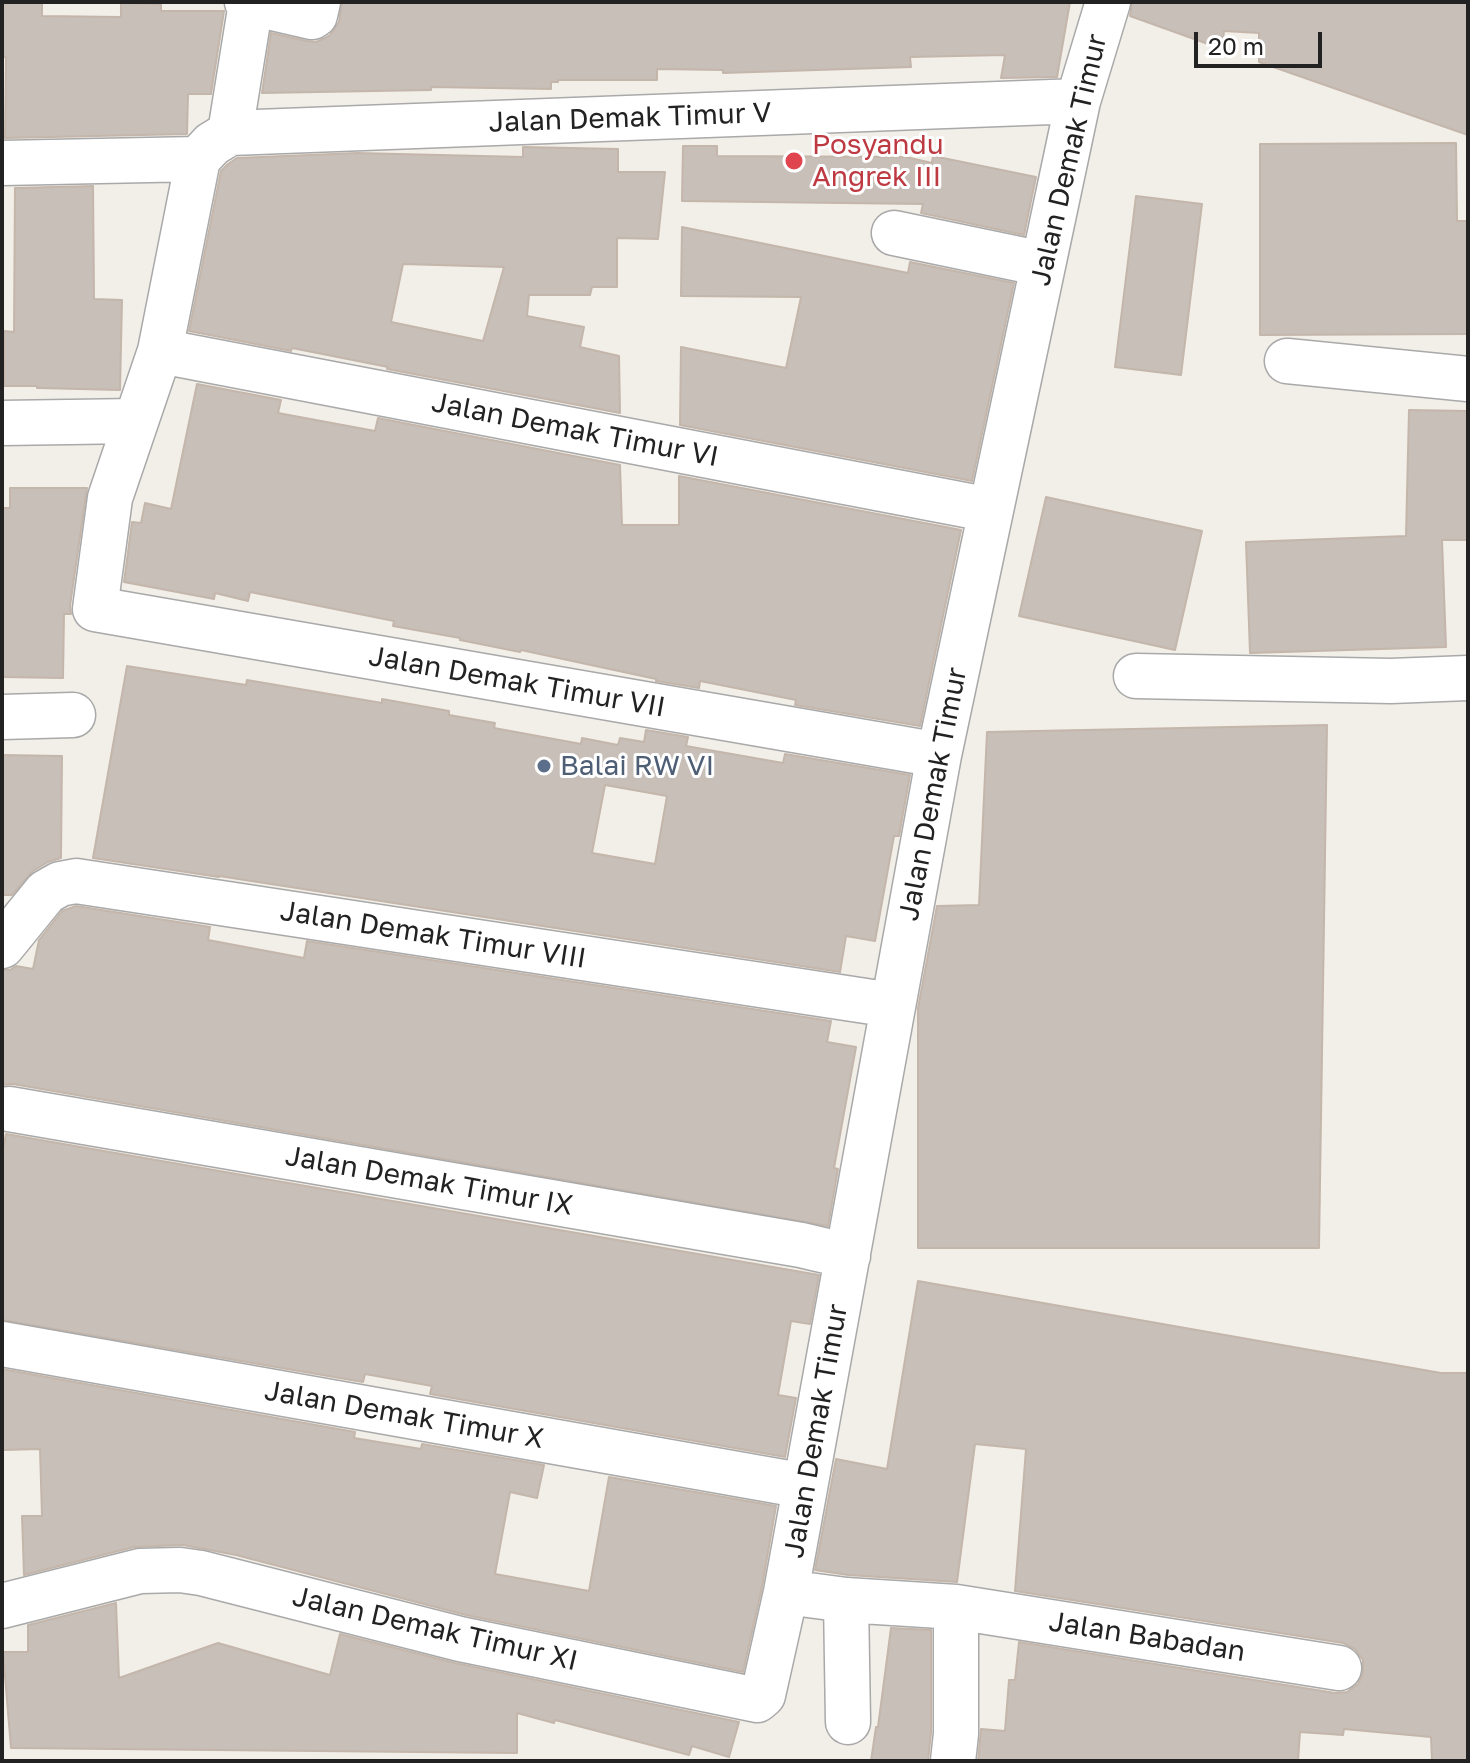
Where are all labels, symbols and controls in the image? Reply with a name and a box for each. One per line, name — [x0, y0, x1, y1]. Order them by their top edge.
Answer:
scale bar — [1198, 16, 1326, 66]
street label: Jalan Demak Timur — [1024, 31, 1114, 289]
text: 20 m — [1208, 31, 1264, 60]
street label: Jalan Demak Timur V — [488, 96, 772, 140]
place label: Posyandu Angrek III — [812, 128, 944, 194]
marker: Posyandu Angrek III — [783, 150, 805, 172]
street label: Jalan Demak Timur VI — [429, 386, 721, 474]
street label: Jalan Demak Timur VII — [366, 639, 668, 725]
street label: Jalan Demak Timur — [892, 665, 974, 923]
place label: Balai RW VI — [560, 749, 714, 783]
marker: Balai RW VI — [535, 757, 553, 775]
street label: Jalan Demak Timur VIII — [278, 894, 588, 976]
street label: Jalan Demak Timur IX — [283, 1139, 575, 1223]
street label: Jalan Demak Timur — [777, 1301, 855, 1561]
street label: Jalan Demak Timur X — [262, 1374, 546, 1456]
street label: Jalan Demak Timur XI — [289, 1580, 581, 1678]
street label: Jalan Babadan — [1046, 1605, 1248, 1669]

